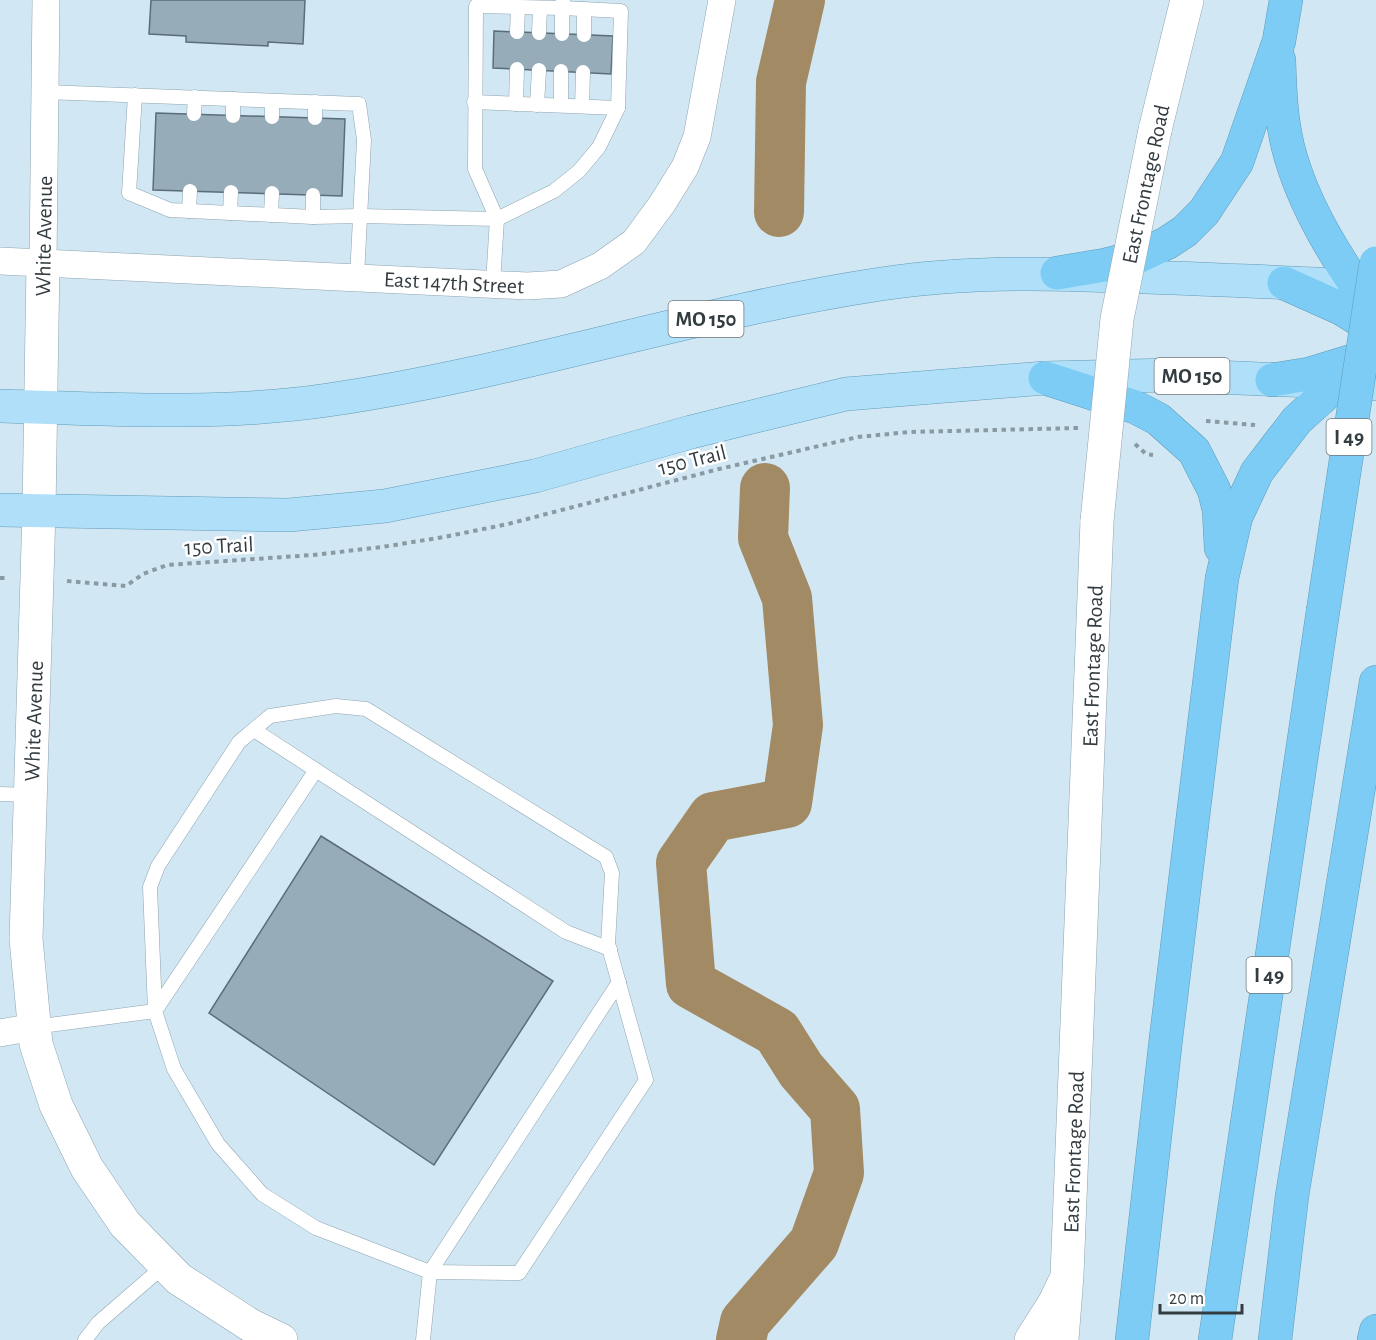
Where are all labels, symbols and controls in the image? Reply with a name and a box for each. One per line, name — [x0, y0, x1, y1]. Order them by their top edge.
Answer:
street label: East Frontage Road — [1118, 103, 1174, 266]
street label: White Avenue — [32, 175, 56, 297]
street label: East 147th Street — [383, 268, 525, 298]
road number: MO 150 — [668, 301, 744, 337]
road number: MO 150 — [1154, 358, 1230, 394]
road number: I 49 — [1326, 419, 1372, 455]
street label: 150 Trail — [656, 441, 728, 479]
street label: 150 Trail — [184, 533, 254, 559]
street label: East Frontage Road — [1079, 585, 1107, 748]
street label: White Avenue — [21, 660, 47, 782]
road number: I 49 — [1246, 957, 1292, 993]
street label: East Frontage Road — [1060, 1071, 1088, 1234]
scale bar — [1160, 1277, 1242, 1315]
text: 20 m — [1169, 1290, 1204, 1308]

